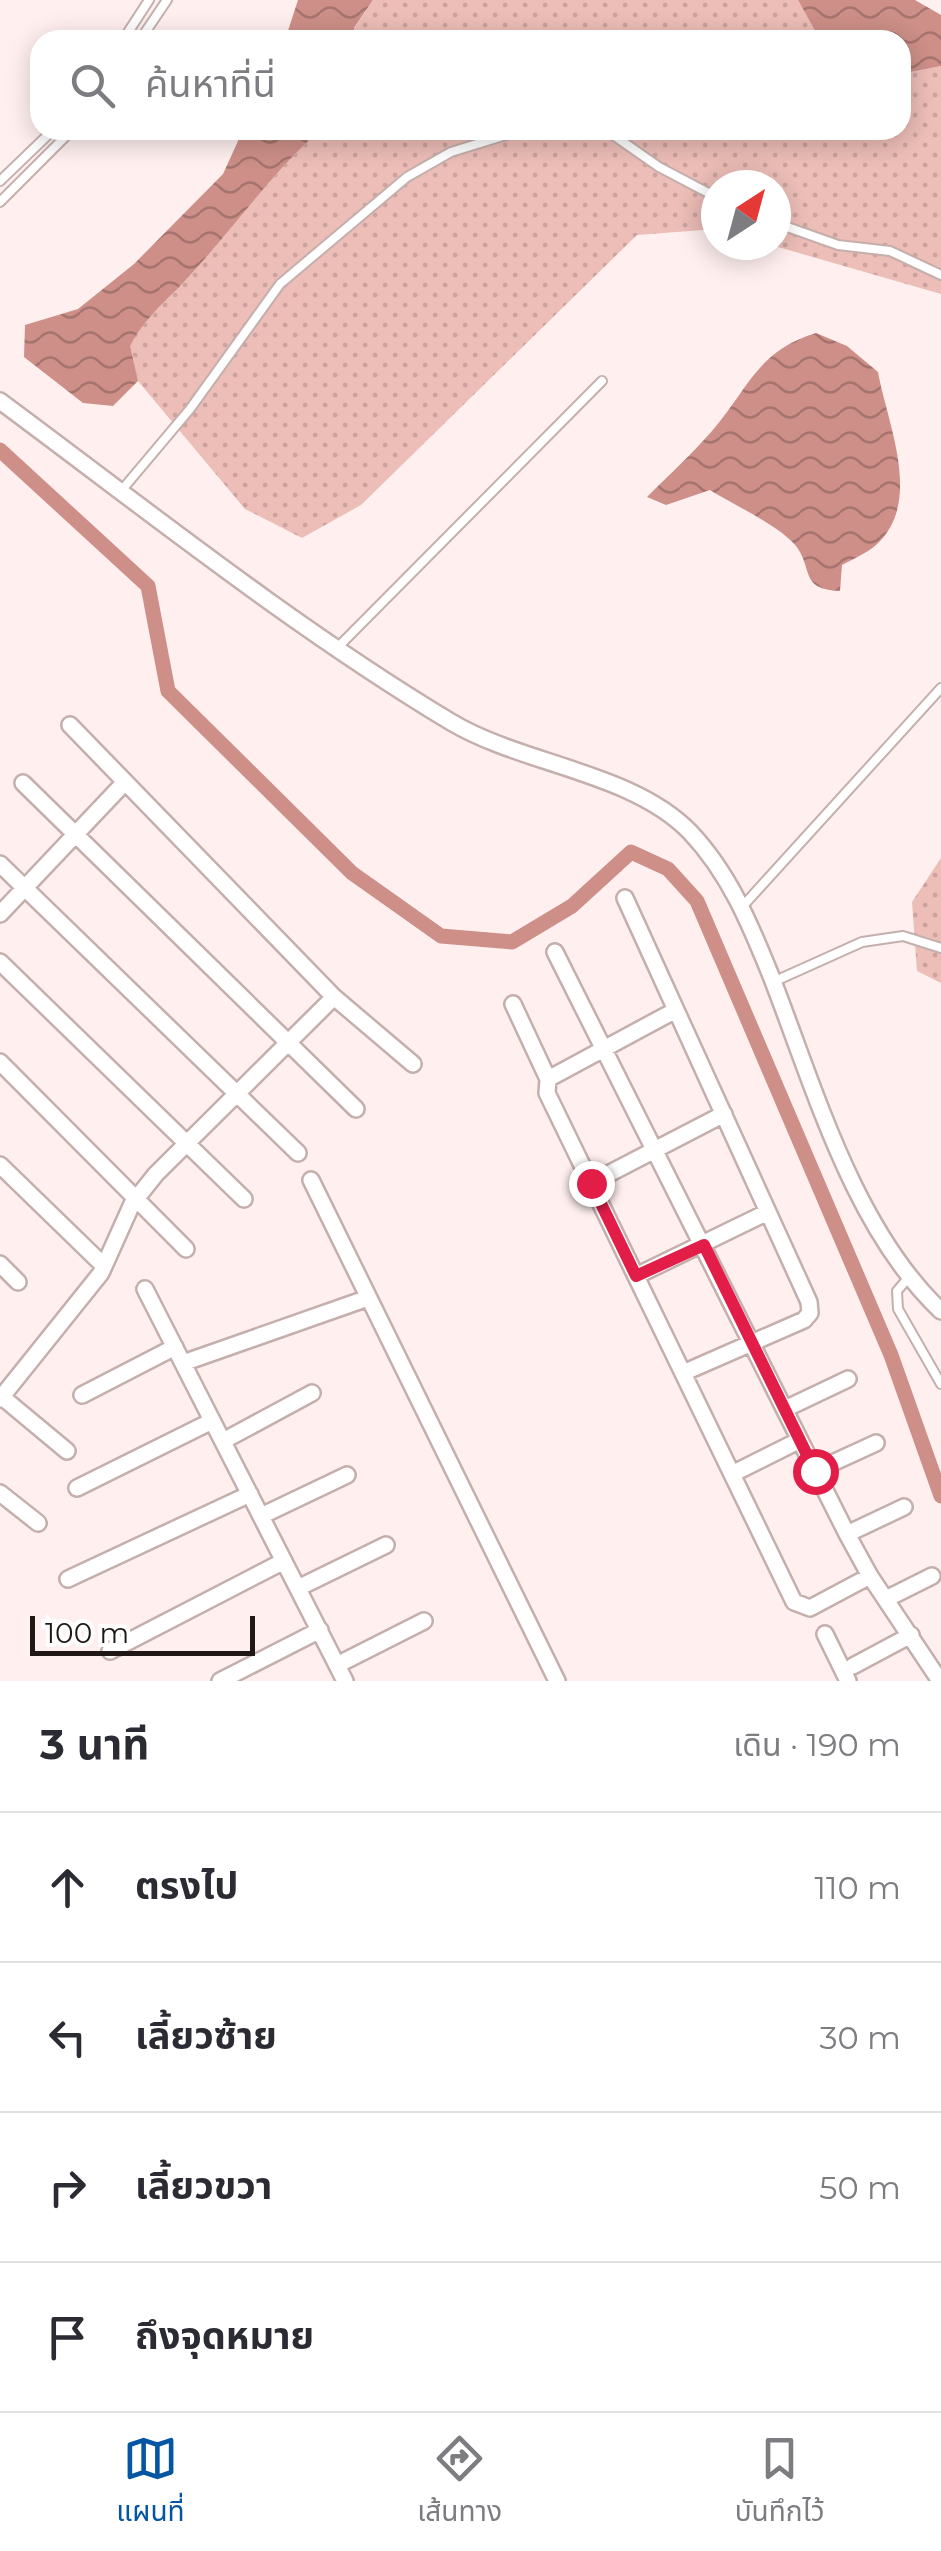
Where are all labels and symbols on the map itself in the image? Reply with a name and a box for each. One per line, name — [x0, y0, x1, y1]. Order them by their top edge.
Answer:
north arrow — [701, 170, 791, 260]
route end — [569, 1161, 615, 1207]
route start — [793, 1449, 839, 1495]
scale bar — [30, 1611, 255, 1656]

